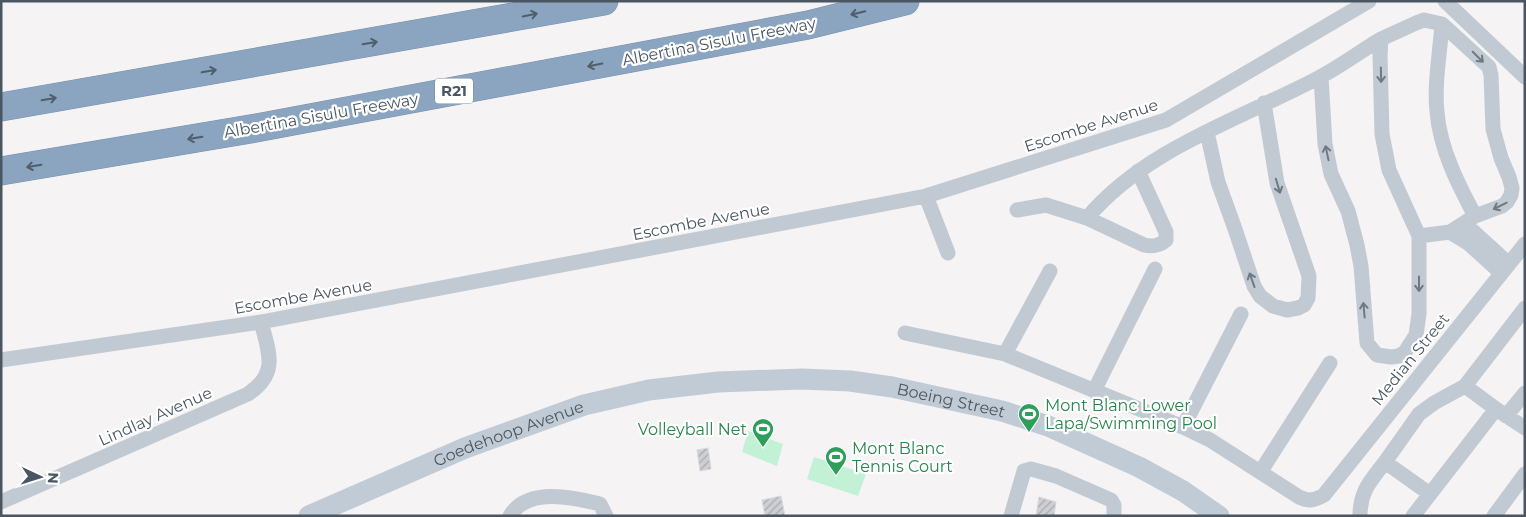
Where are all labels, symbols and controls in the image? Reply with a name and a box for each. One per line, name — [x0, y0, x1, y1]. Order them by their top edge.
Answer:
one-way arrow — [850, 9, 866, 18]
one-way arrow — [521, 10, 537, 20]
street label: Albertina Sisulu Freeway — [621, 13, 818, 70]
one-way arrow — [361, 38, 377, 48]
one-way arrow — [1472, 51, 1484, 63]
one-way arrow — [588, 60, 604, 70]
one-way arrow — [201, 65, 217, 75]
one-way arrow — [1376, 67, 1385, 83]
road number: R21 — [435, 78, 473, 104]
street label: Albertina Sisulu Freeway — [222, 89, 420, 142]
one-way arrow — [41, 93, 57, 103]
street label: Escombe Avenue — [1022, 95, 1160, 156]
one-way arrow — [187, 134, 203, 144]
one-way arrow — [1322, 145, 1331, 161]
one-way arrow — [27, 161, 43, 171]
one-way arrow — [1274, 177, 1284, 193]
street label: Escombe Avenue — [631, 199, 771, 244]
one-way arrow — [1492, 201, 1507, 211]
one-way arrow — [1247, 273, 1256, 288]
street label: Escombe Avenue — [233, 275, 373, 318]
one-way arrow — [1414, 276, 1424, 292]
one-way arrow — [1359, 302, 1369, 318]
street label: Median Street — [1367, 309, 1454, 409]
street label: Boeing Street — [895, 379, 1008, 422]
street label: Lindlay Avenue — [96, 383, 215, 450]
place label: Mont Blanc Lower Lapa/Swimming Pool — [1045, 396, 1217, 433]
street label: Goedehoop Avenue — [431, 397, 586, 471]
sports icon: Mont Blanc Lower Lapa/Swimming Pool — [1017, 402, 1041, 433]
sports icon: Volleyball Net — [751, 417, 775, 448]
place label: Volleyball Net — [638, 420, 747, 439]
place label: Mont Blanc Tennis Court — [852, 439, 953, 476]
sports icon: Mont Blanc Tennis Court — [824, 445, 848, 476]
north arrow — [15, 452, 65, 502]
text: N — [44, 472, 62, 484]

